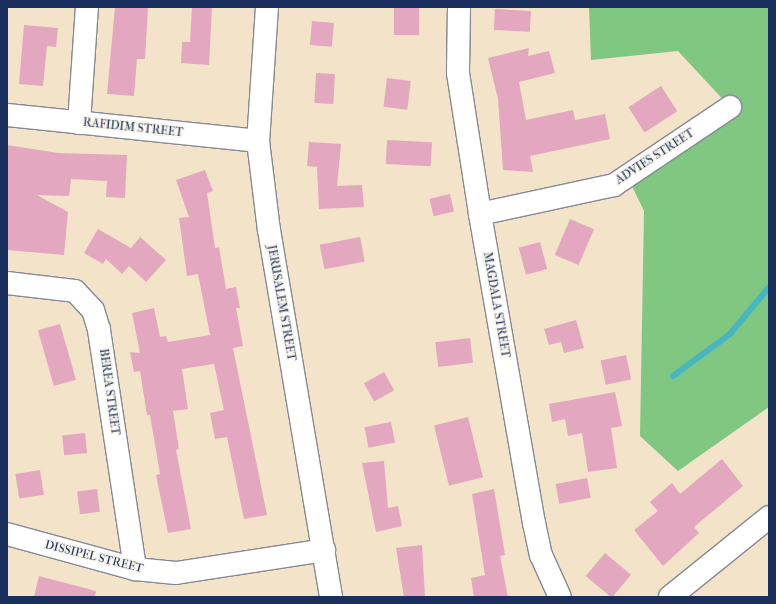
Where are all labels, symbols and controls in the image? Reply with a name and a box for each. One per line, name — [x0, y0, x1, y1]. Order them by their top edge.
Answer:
street label: RAFIDIM STREET — [82, 116, 184, 140]
street label: ADVIES STREET — [613, 126, 697, 188]
street label: JERUSALEM STREET — [264, 244, 298, 362]
street label: MAGDALA STREET — [480, 251, 512, 359]
street label: BEREA STREET — [96, 348, 122, 436]
street label: DISSIPEL STREET — [43, 538, 145, 576]

